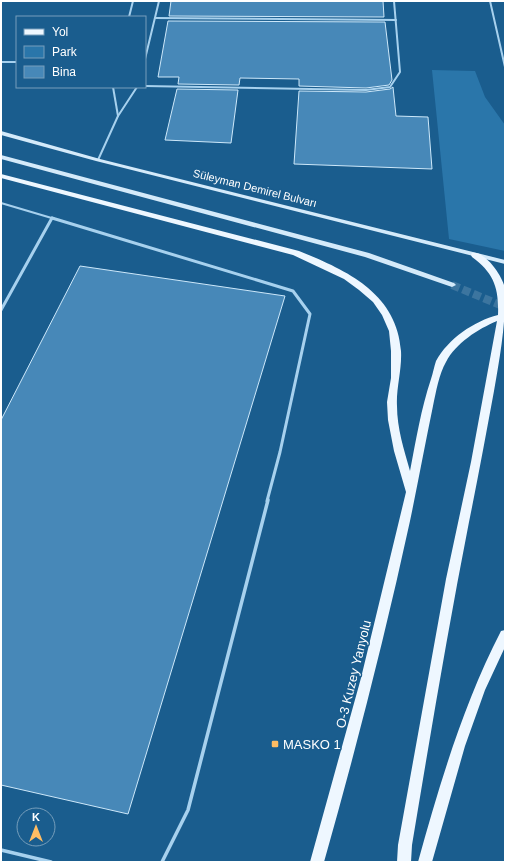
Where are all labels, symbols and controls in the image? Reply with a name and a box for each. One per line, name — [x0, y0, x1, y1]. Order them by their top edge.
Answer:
legend — [16, 16, 146, 88]
text: Yol — [52, 25, 68, 39]
text: Park — [52, 45, 78, 59]
text: Bina — [52, 65, 76, 79]
street label: Süleyman Demirel Bulvarı — [192, 167, 318, 209]
street label: O-3 Kuzey Yanyolu — [333, 619, 374, 730]
place label: MASKO 1 — [283, 737, 341, 752]
marker: MASKO 1 — [270, 739, 280, 749]
north arrow — [16, 807, 56, 847]
text: K — [32, 811, 40, 823]

